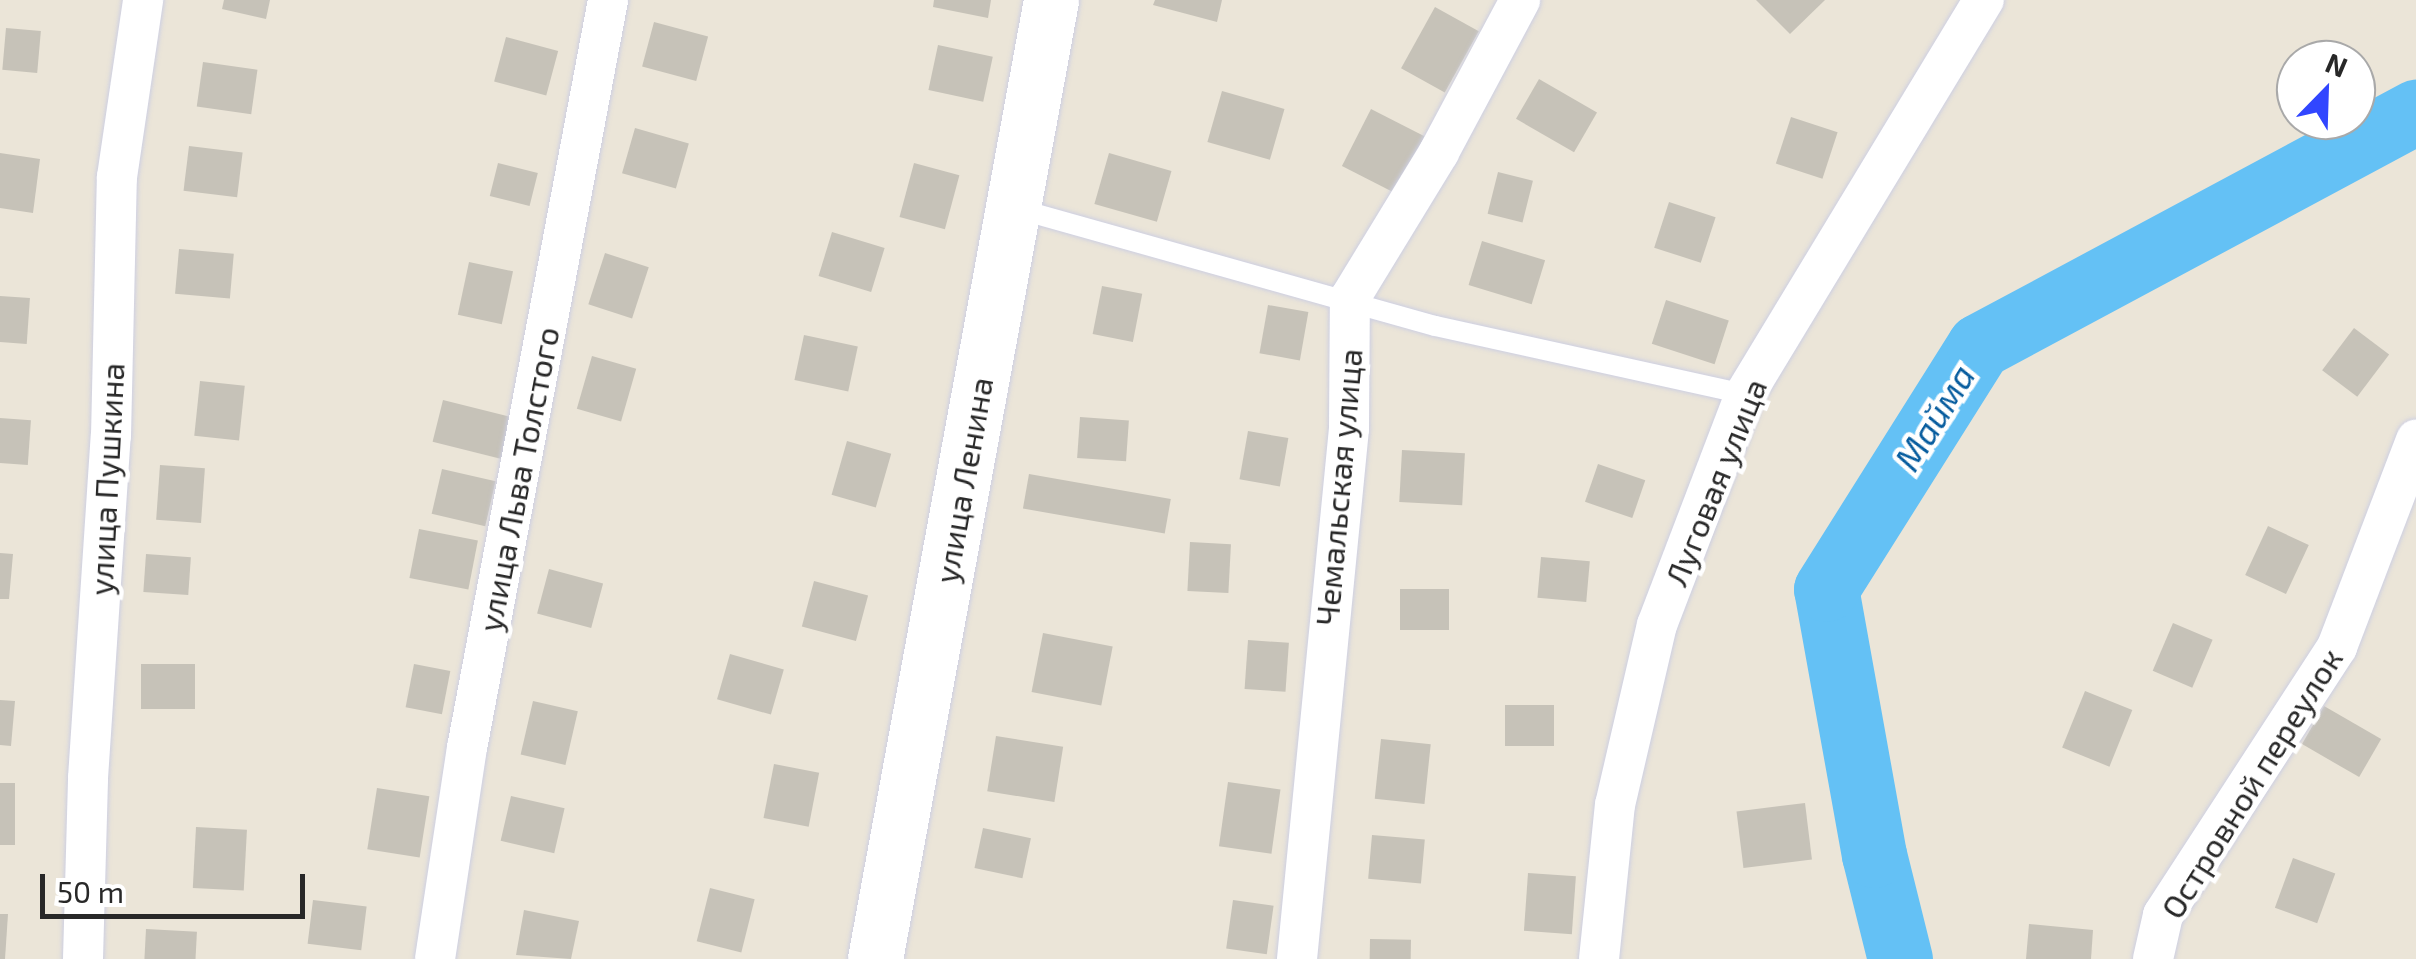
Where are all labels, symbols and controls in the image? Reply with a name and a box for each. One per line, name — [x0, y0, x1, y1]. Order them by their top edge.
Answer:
north arrow — [2276, 40, 2376, 140]
text: N — [2321, 45, 2353, 84]
street label: улица Льва Толстого — [470, 323, 566, 635]
street label: Чемальская улица — [1307, 347, 1369, 627]
water label: Майма — [1885, 356, 1983, 478]
street label: улица Пушкина — [81, 362, 131, 596]
street label: Луговая улица — [1656, 373, 1774, 591]
street label: улица Ленина — [926, 374, 1000, 586]
street label: Островной переулок — [2152, 641, 2350, 925]
scale bar — [45, 854, 310, 916]
text: 50 m — [57, 873, 124, 909]

